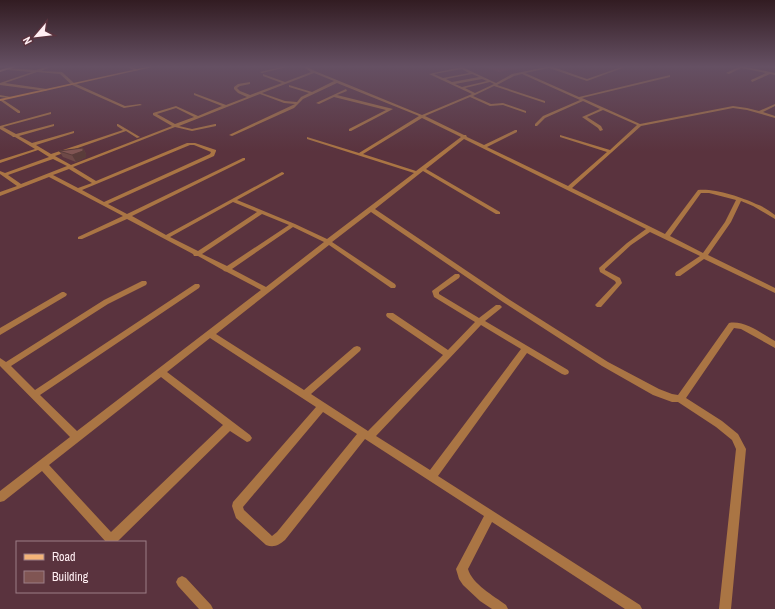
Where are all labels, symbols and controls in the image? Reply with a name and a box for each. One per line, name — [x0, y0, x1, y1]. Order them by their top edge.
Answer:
north arrow — [16, 16, 56, 56]
text: N — [19, 35, 35, 47]
legend — [16, 541, 146, 593]
text: Road — [52, 549, 76, 565]
text: Building — [52, 569, 89, 585]

